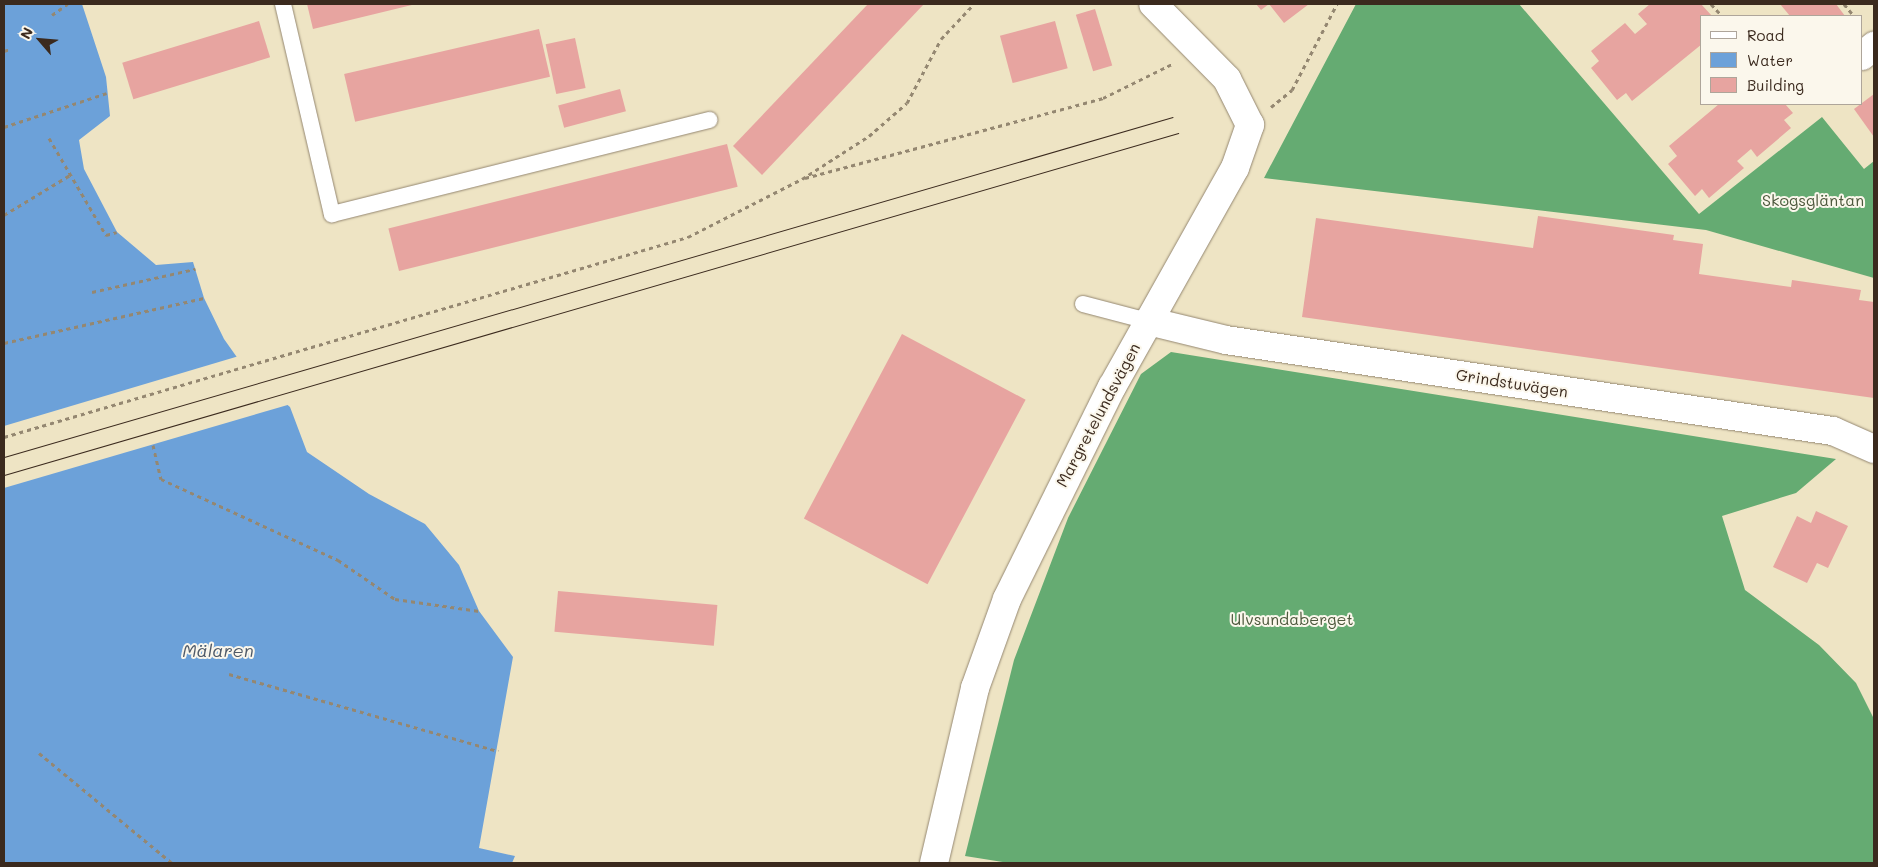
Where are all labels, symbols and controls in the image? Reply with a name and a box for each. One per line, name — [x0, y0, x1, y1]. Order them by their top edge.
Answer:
north arrow — [15, 15, 65, 65]
legend — [1700, 15, 1863, 105]
text: N — [15, 24, 37, 42]
text: Road — [1747, 25, 1784, 45]
text: Water — [1747, 50, 1793, 70]
text: Building — [1747, 75, 1804, 95]
park label: Skogsgläntan — [1762, 190, 1864, 210]
street label: Margretelundsvägen — [1052, 340, 1144, 490]
street label: Grindstuvägen — [1455, 365, 1569, 401]
park label: Ulvsundaberget — [1230, 609, 1354, 629]
water label: Mälaren — [182, 639, 254, 661]

